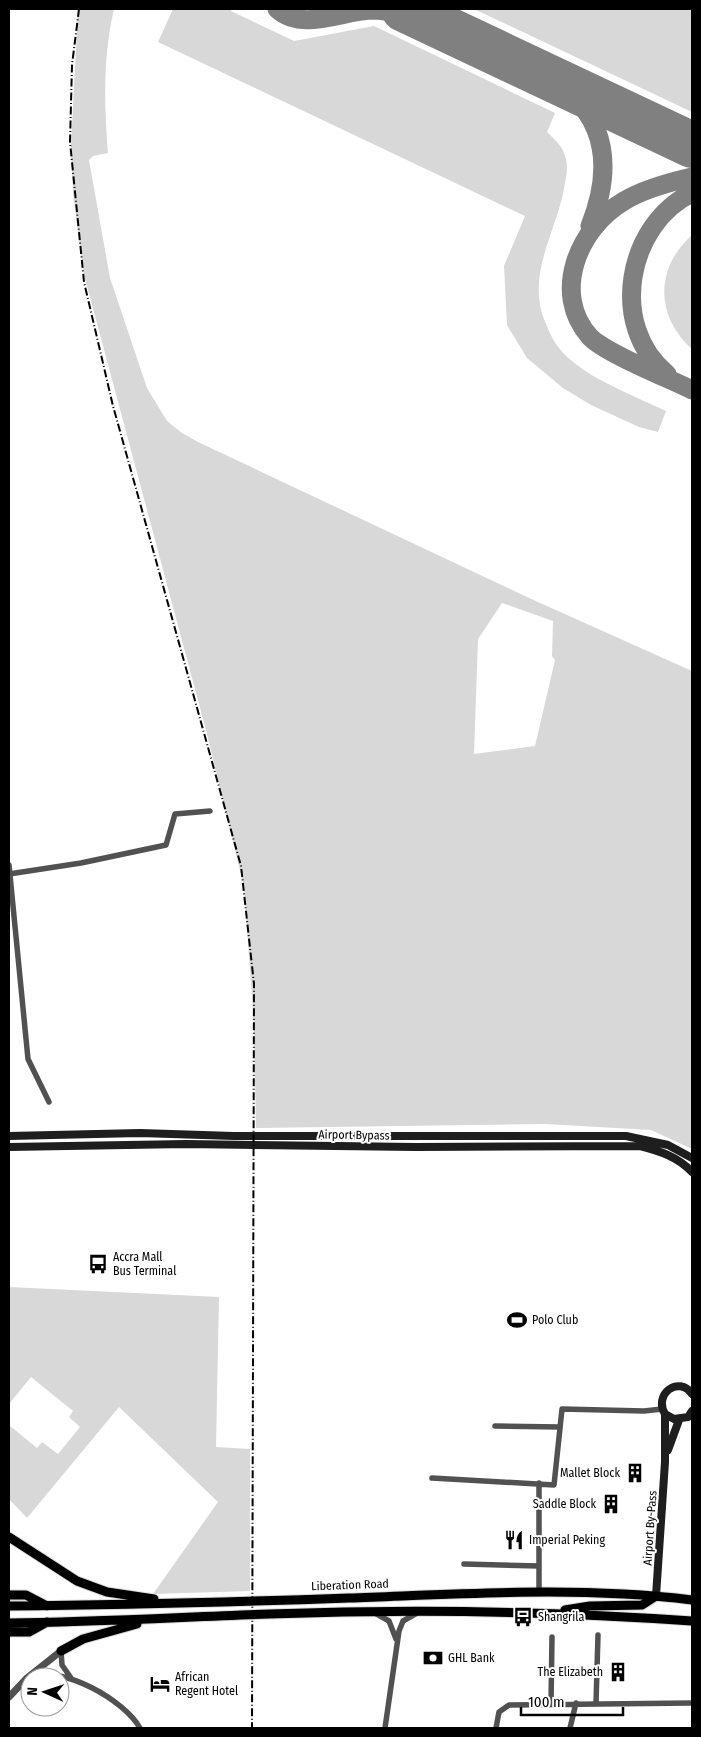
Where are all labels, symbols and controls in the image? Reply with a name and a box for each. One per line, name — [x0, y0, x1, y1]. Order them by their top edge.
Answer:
street label: Airport Bypass — [318, 1127, 390, 1143]
place label: Accra Mall Bus Terminal — [113, 1250, 176, 1278]
bus stop icon: Accra Mall Bus Terminal — [87, 1253, 109, 1275]
sports icon: Polo Club — [506, 1309, 528, 1331]
place label: Polo Club — [532, 1313, 578, 1327]
building icon: Mallet Block — [624, 1462, 646, 1484]
place label: Mallet Block — [560, 1466, 620, 1480]
street label: Airport By-Pass — [640, 1490, 660, 1566]
building icon: Saddle Block — [600, 1493, 622, 1515]
place label: Saddle Block — [533, 1497, 596, 1511]
restaurant icon: Imperial Peking — [503, 1529, 525, 1551]
place label: Imperial Peking — [529, 1533, 605, 1547]
street label: Liberation Road — [311, 1577, 389, 1593]
bus stop icon: Shangrila — [512, 1606, 534, 1628]
place label: Shangrila — [538, 1610, 584, 1624]
bank icon: GHL Bank — [422, 1647, 444, 1669]
place label: GHL Bank — [448, 1651, 495, 1665]
building icon: The Elizabeth — [607, 1661, 629, 1683]
place label: The Elizabeth — [538, 1665, 603, 1679]
north arrow — [20, 1667, 70, 1717]
place label: African Regent Hotel — [175, 1670, 238, 1698]
hotel icon: African Regent Hotel — [149, 1673, 171, 1695]
scale bar — [521, 1684, 624, 1716]
text: N — [24, 1687, 41, 1696]
text: 100 m — [528, 1693, 565, 1711]

